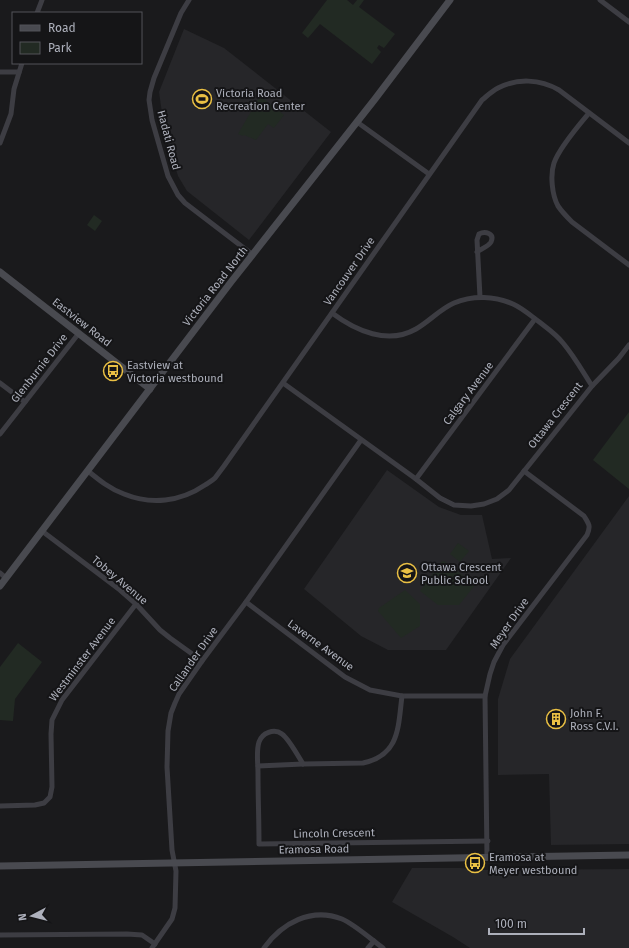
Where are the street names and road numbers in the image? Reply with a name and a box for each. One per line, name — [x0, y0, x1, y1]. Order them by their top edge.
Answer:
street label: Hadati Road — [154, 109, 183, 171]
street label: Vancouver Drive — [321, 235, 378, 308]
street label: Victoria Road North — [180, 244, 251, 329]
street label: Eastview Road — [50, 295, 114, 349]
street label: Glenburnie Drive — [8, 331, 70, 405]
street label: Calgary Avenue — [440, 359, 496, 427]
street label: Ottawa Crescent — [525, 380, 585, 451]
street label: Tobey Avenue — [89, 553, 150, 607]
street label: Meyer Drive — [487, 595, 532, 651]
street label: Westminster Avenue — [47, 615, 118, 704]
street label: Laverne Avenue — [285, 617, 356, 674]
street label: Callander Drive — [166, 624, 221, 694]
street label: Lincoln Crescent — [293, 826, 375, 841]
street label: Eramosa Road — [279, 842, 349, 857]

